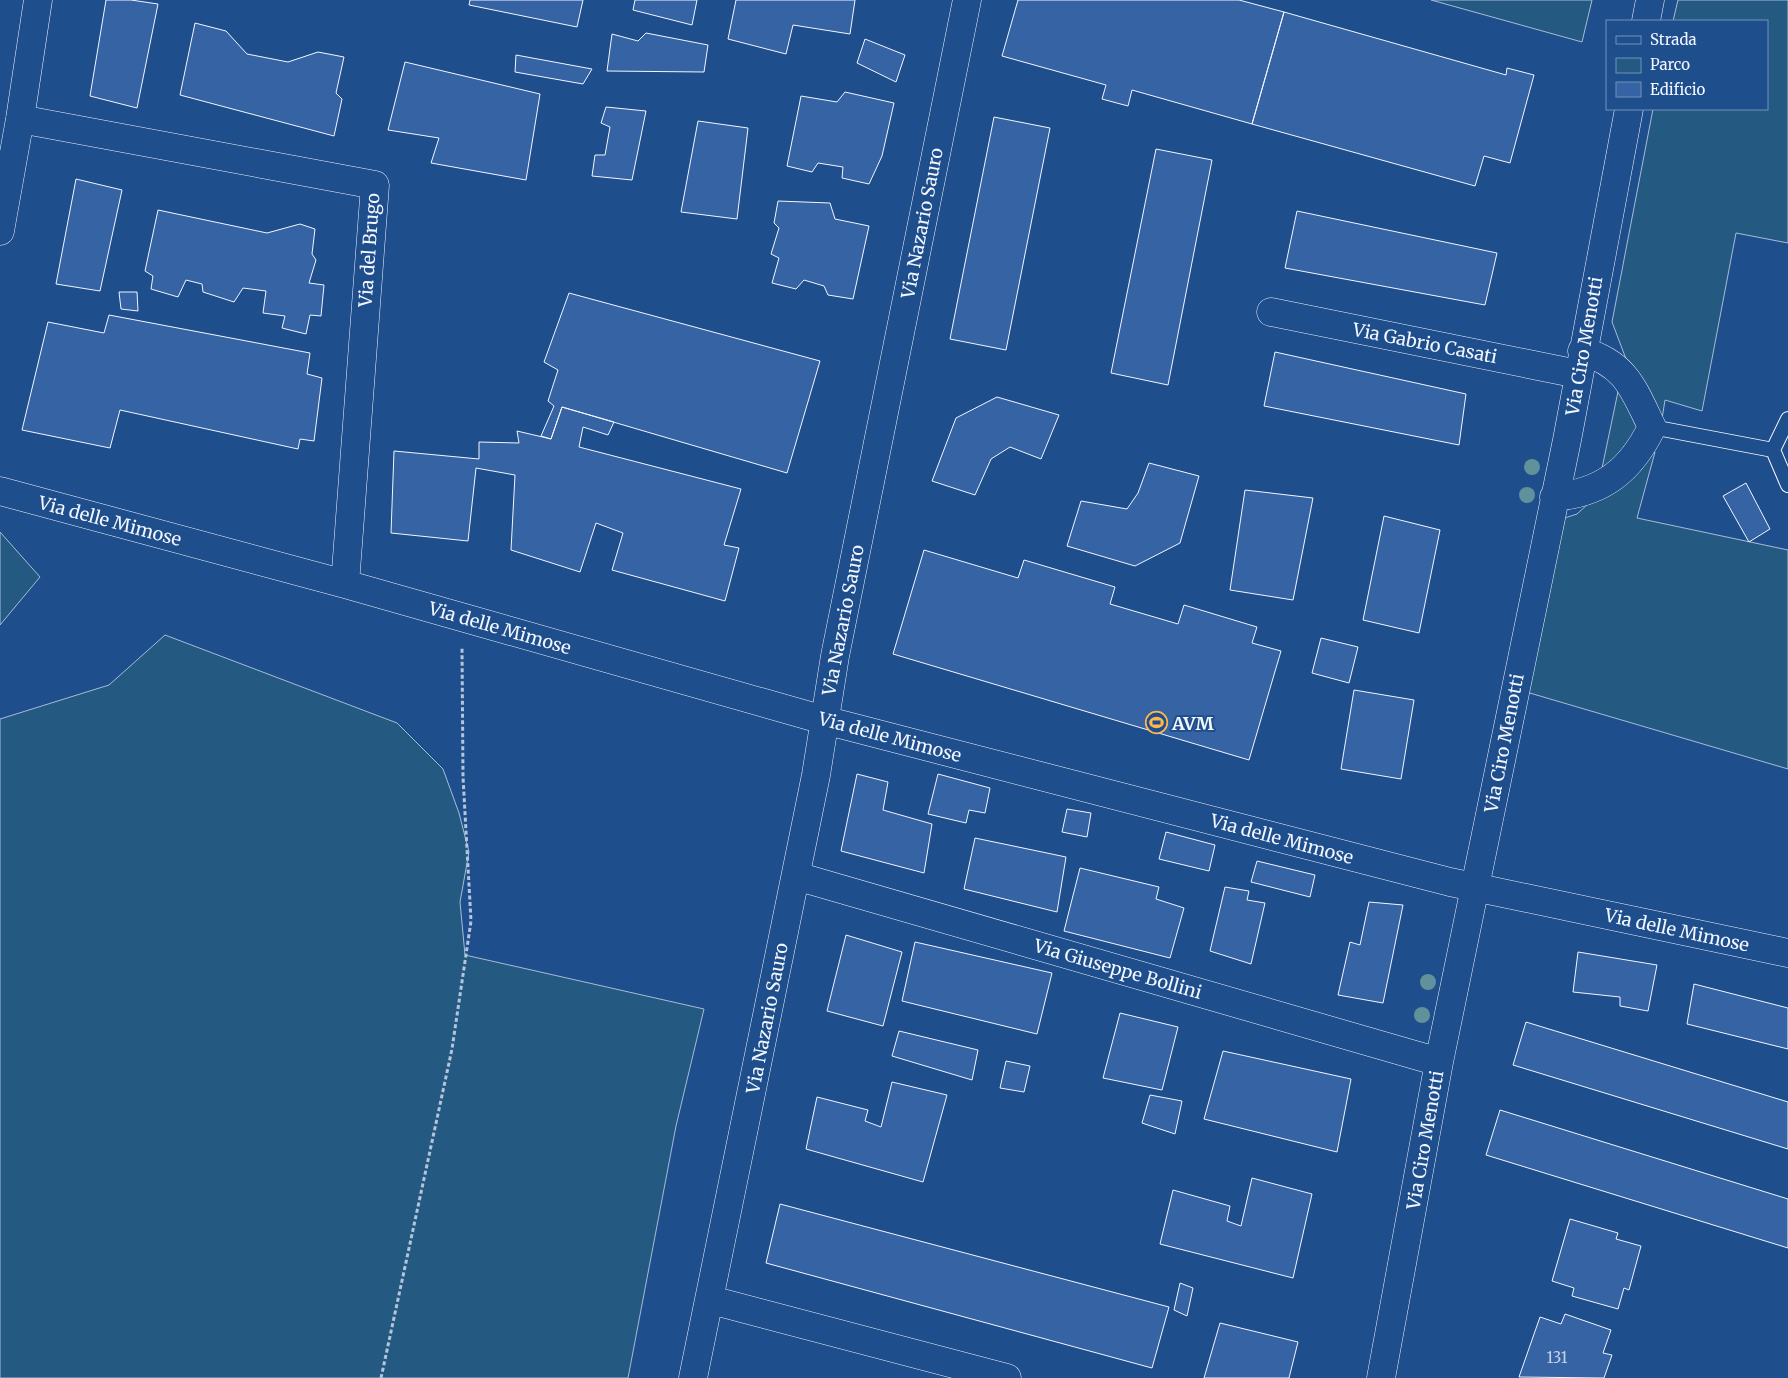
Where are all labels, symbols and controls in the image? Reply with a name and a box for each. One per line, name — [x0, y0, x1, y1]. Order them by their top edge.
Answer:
legend — [1606, 20, 1768, 110]
text: Strada — [1650, 30, 1697, 49]
text: Parco — [1650, 55, 1690, 74]
text: Edificio — [1650, 80, 1706, 99]
street label: Via Nazario Sauro — [896, 146, 948, 301]
street label: Via del Brugo — [353, 192, 384, 309]
street label: Via Ciro Menotti — [1560, 274, 1608, 418]
street label: Via Gabrio Casati — [1350, 318, 1499, 368]
street label: Via delle Mimose — [35, 491, 184, 551]
street label: Via Nazario Sauro — [817, 543, 869, 698]
street label: Via delle Mimose — [425, 596, 574, 659]
street label: Via Ciro Menotti — [1479, 671, 1529, 815]
street label: Via delle Mimose — [815, 707, 964, 767]
sports icon: AVM — [1144, 711, 1168, 735]
place label: AVM — [1171, 712, 1215, 735]
street label: Via delle Mimose — [1207, 809, 1356, 869]
street label: Via delle Mimose — [1602, 903, 1751, 957]
street label: Via Giuseppe Bollini — [1030, 934, 1205, 1004]
street label: Via Nazario Sauro — [741, 941, 793, 1096]
street label: Via Ciro Menotti — [1401, 1068, 1449, 1212]
house number: 131 — [1546, 1348, 1568, 1367]

